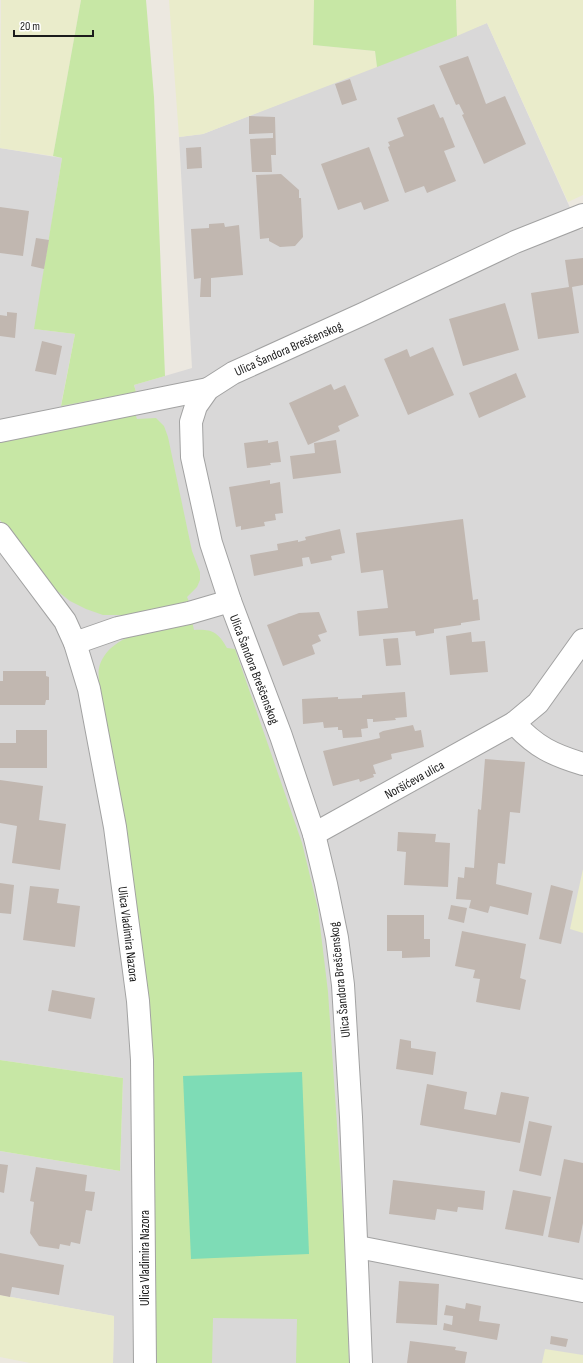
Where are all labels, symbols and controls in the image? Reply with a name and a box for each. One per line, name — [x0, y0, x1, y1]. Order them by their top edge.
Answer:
scale bar — [14, 12, 93, 38]
text: 20 m — [20, 19, 40, 34]
street label: Ulica Šandora Breščenskog — [232, 317, 345, 380]
street label: Ulica Šandora Breščenskog — [226, 612, 283, 727]
street label: Noršićeva ulica — [382, 757, 447, 803]
street label: Ulica Vladimira Nazora — [114, 885, 142, 983]
street label: Ulica Šandora Breščenskog — [325, 921, 354, 1039]
street label: Ulica Vladimira Nazora — [137, 1210, 153, 1306]

